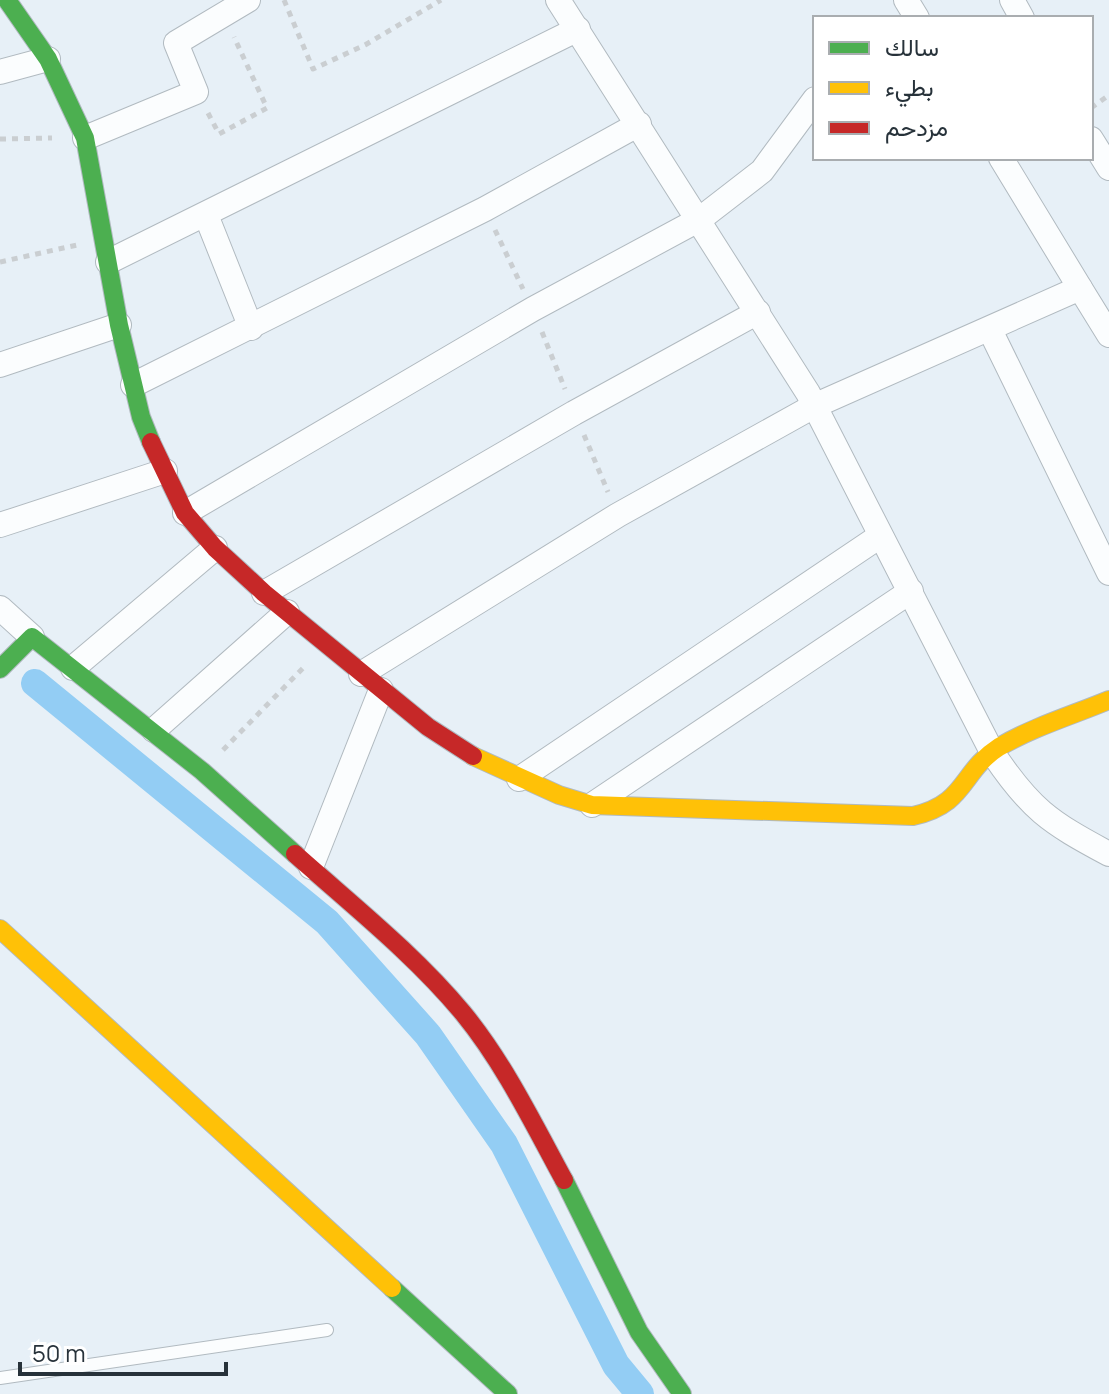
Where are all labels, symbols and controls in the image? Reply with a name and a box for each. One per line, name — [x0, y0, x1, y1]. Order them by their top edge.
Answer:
legend — [813, 16, 1093, 160]
text: سالك — [885, 30, 939, 63]
text: بطيء — [885, 70, 934, 107]
text: مزدحم — [885, 110, 948, 144]
scale bar — [20, 1326, 226, 1376]
text: 50 m — [32, 1336, 86, 1369]

